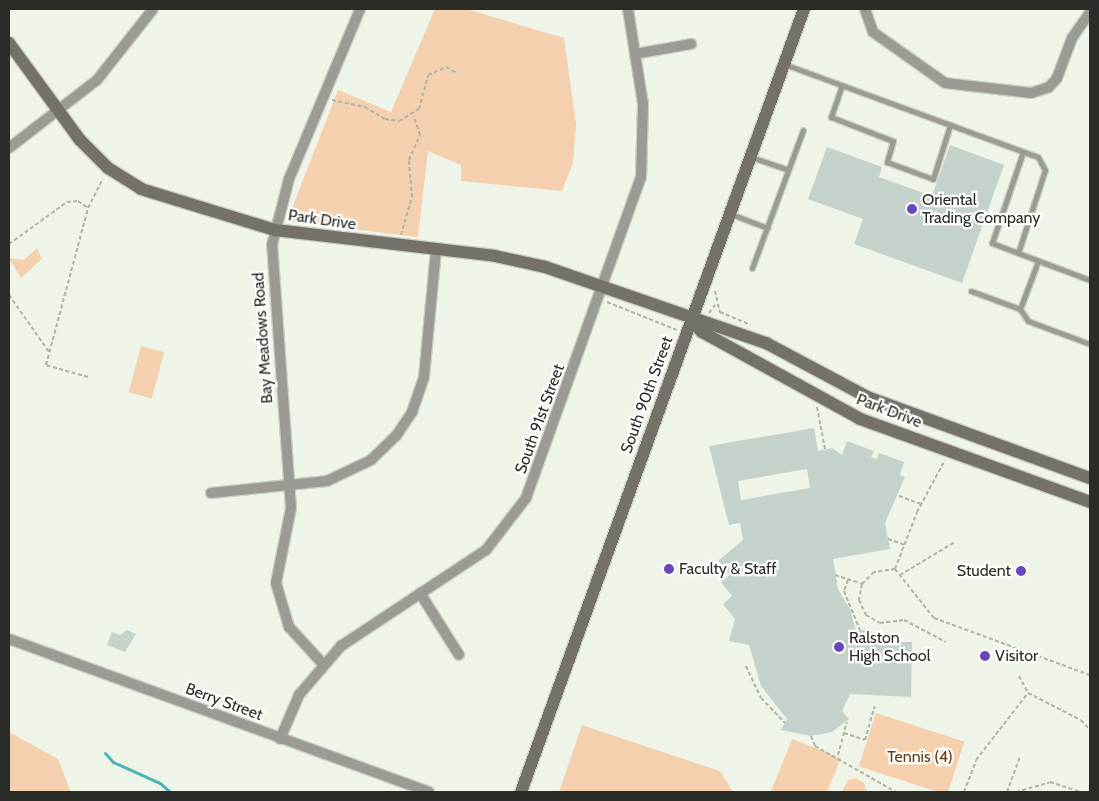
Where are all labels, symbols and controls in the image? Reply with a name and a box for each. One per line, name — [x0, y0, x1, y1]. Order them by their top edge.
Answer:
place label: Oriental Trading Company — [922, 190, 1040, 228]
marker: Oriental Trading Company — [906, 203, 918, 215]
street label: Park Drive — [287, 206, 357, 234]
street label: Bay Meadows Road — [249, 272, 277, 404]
street label: South 90th Street — [617, 334, 677, 456]
street label: South 91st Street — [511, 362, 569, 476]
street label: Park Drive — [854, 390, 924, 432]
place label: Faculty & Staff — [679, 559, 777, 579]
place label: Student — [957, 561, 1011, 581]
marker: Faculty & Staff — [663, 563, 675, 575]
marker: Student — [1015, 565, 1027, 577]
place label: Ralston High School — [849, 628, 930, 666]
marker: Ralston High School — [833, 641, 845, 653]
place label: Visitor — [995, 646, 1038, 666]
marker: Visitor — [979, 650, 991, 662]
street label: Berry Street — [183, 679, 265, 725]
park label: Tennis (4) — [887, 747, 953, 767]

